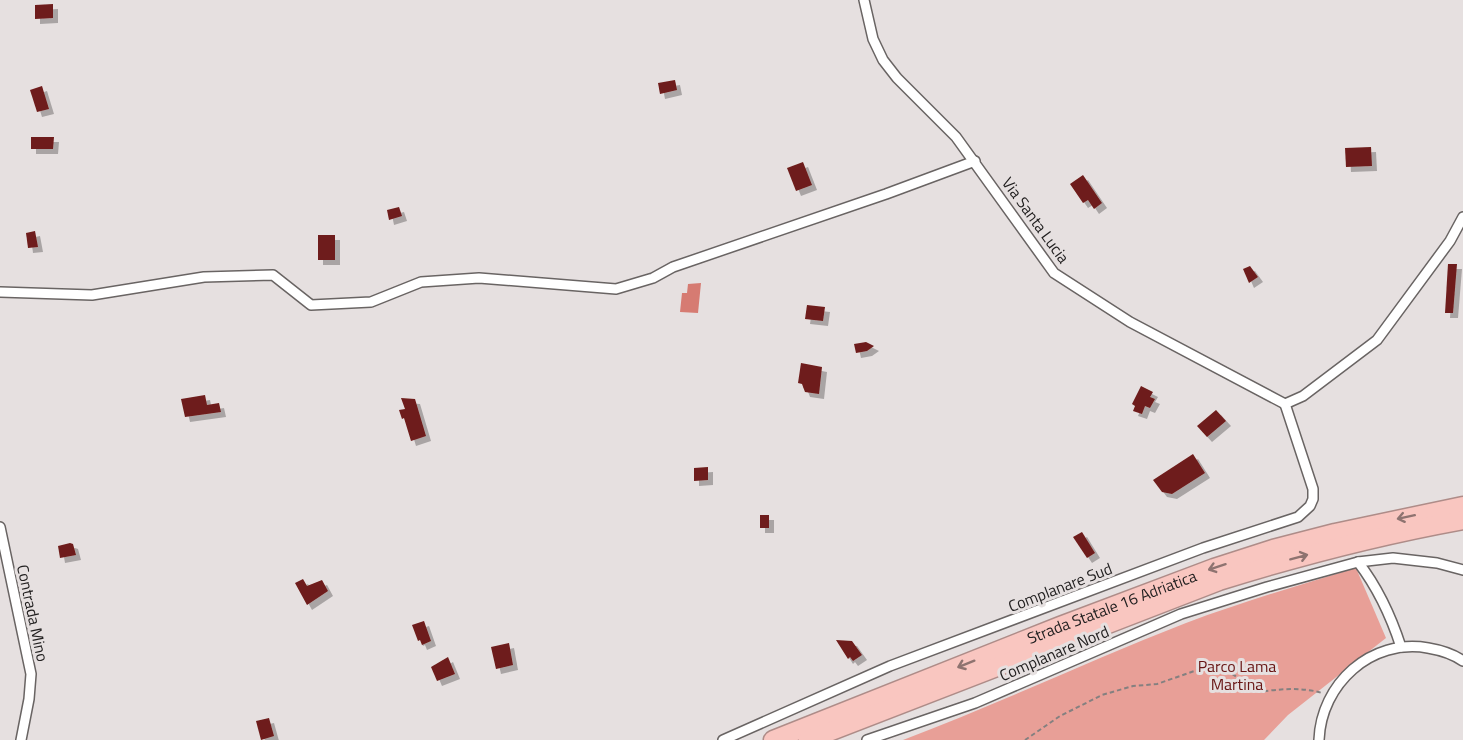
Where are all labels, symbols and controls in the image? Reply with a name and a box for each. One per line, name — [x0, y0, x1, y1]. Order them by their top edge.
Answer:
street label: Via Santa Lucia — [997, 172, 1075, 268]
one-way arrow — [1396, 512, 1416, 523]
one-way arrow — [1289, 550, 1308, 562]
street label: Complanare Sud — [1004, 556, 1116, 618]
street label: Contrada Mino — [11, 562, 55, 664]
one-way arrow — [1208, 563, 1227, 574]
street label: Strada Statale 16 Adriatica — [1023, 564, 1200, 650]
street label: Complanare Nord — [995, 619, 1113, 687]
park label: Parco Lama Martina — [1198, 654, 1276, 696]
one-way arrow — [958, 659, 976, 670]

